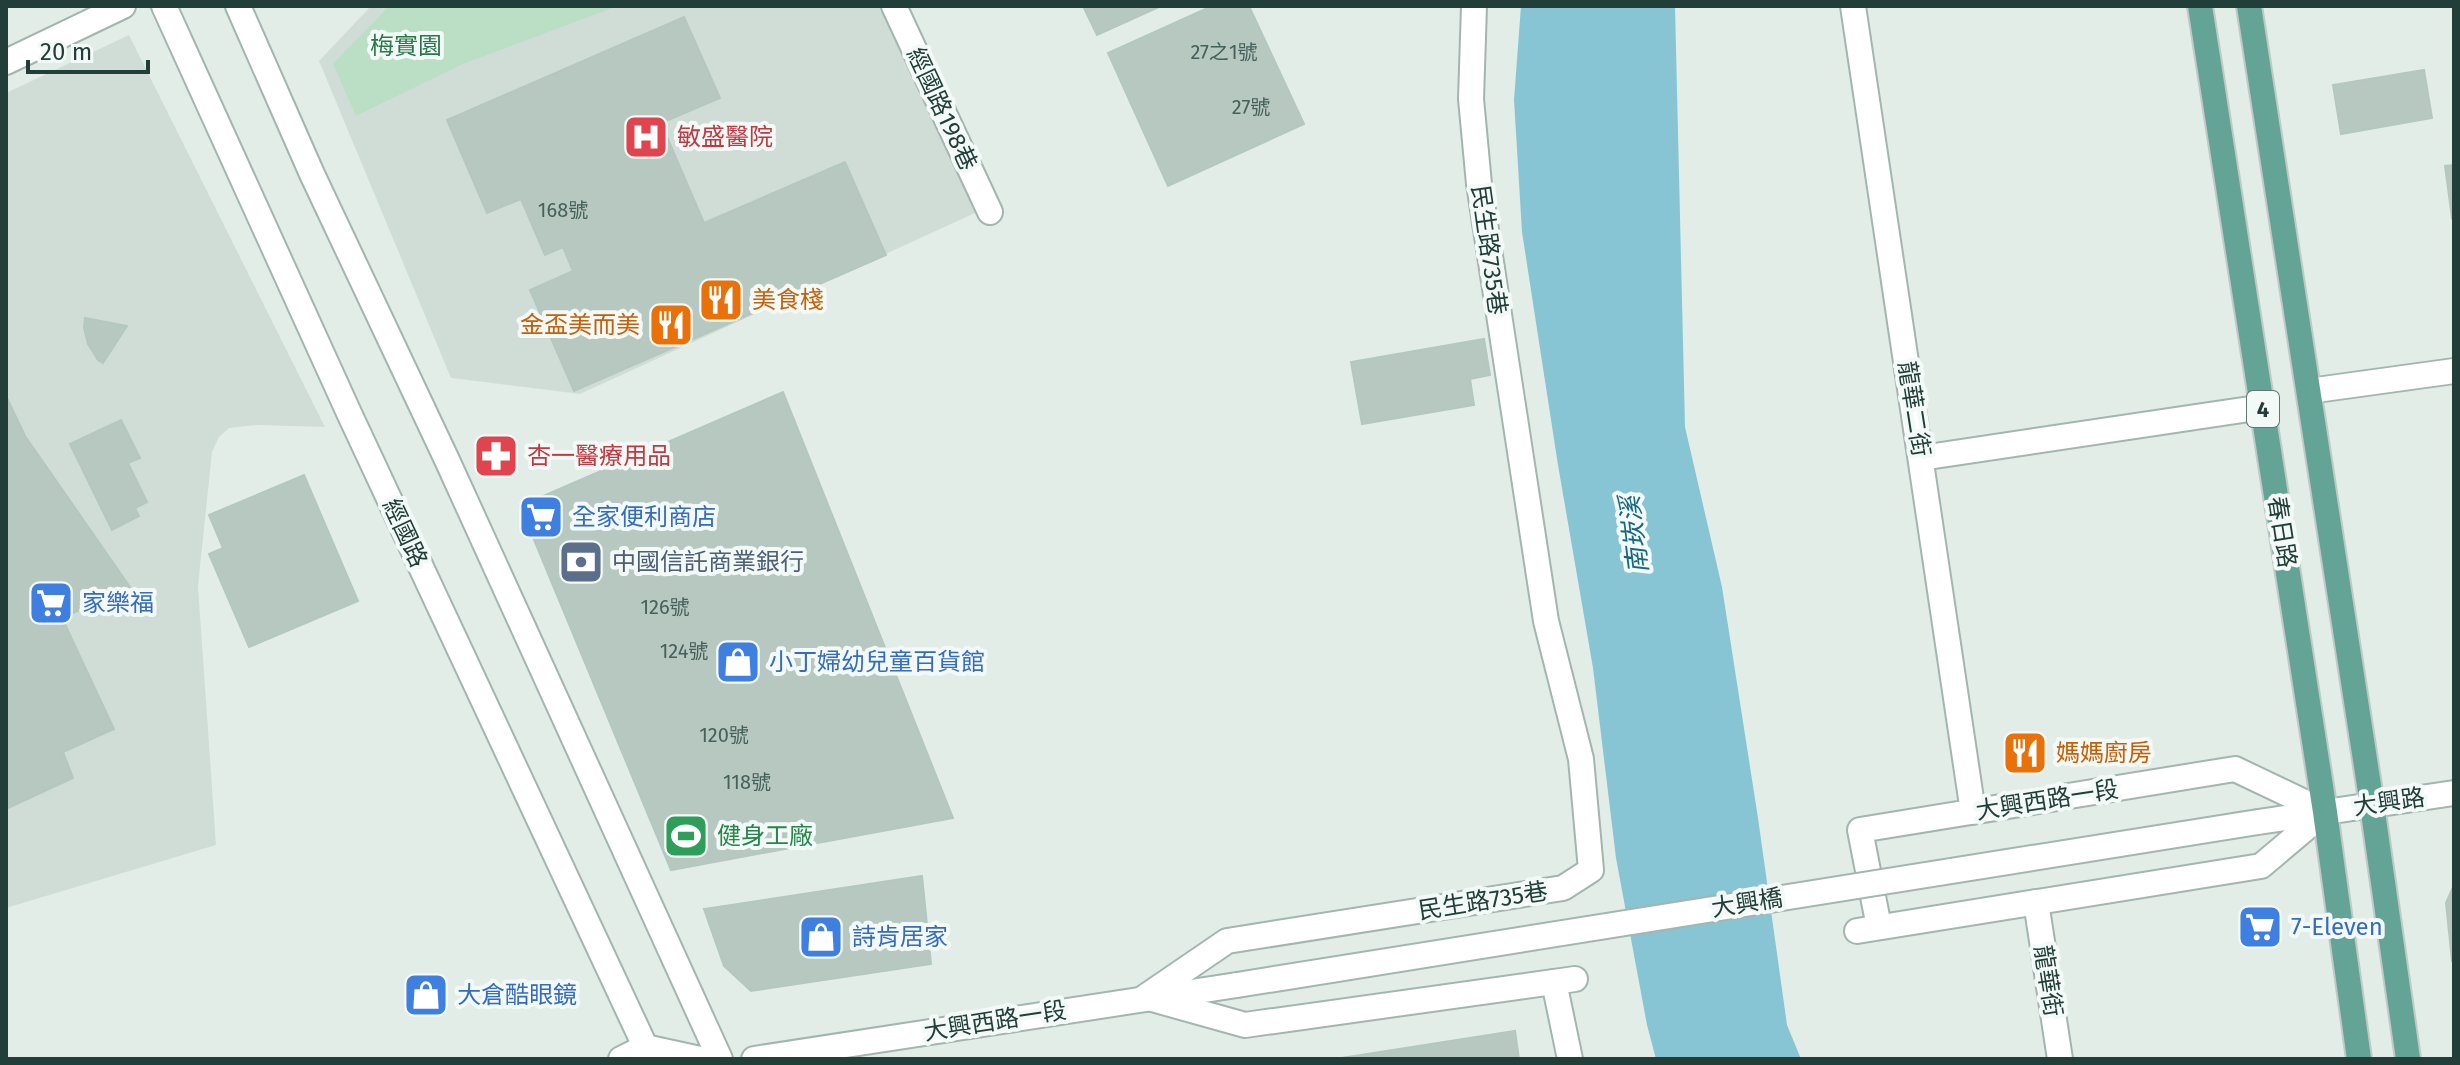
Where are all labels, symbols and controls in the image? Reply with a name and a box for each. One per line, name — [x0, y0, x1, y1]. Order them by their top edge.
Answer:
scale bar — [28, 24, 148, 74]
park label: 梅實園 — [370, 32, 442, 60]
text: 20 m — [40, 38, 92, 66]
house number: 27之1號 — [1190, 40, 1258, 64]
street label: 經國路198巷 — [901, 43, 983, 175]
house number: 27號 — [1232, 95, 1270, 119]
hospital icon: 敏盛醫院 — [622, 113, 670, 161]
place label: 敏盛醫院 — [677, 123, 773, 151]
street label: 民生路735巷 — [1466, 183, 1512, 317]
house number: 168號 — [538, 198, 588, 222]
restaurant icon: 美食棧 — [697, 276, 745, 324]
place label: 美食棧 — [752, 286, 824, 314]
restaurant icon: 金盃美而美 — [647, 301, 695, 349]
place label: 金盃美而美 — [520, 311, 640, 339]
street label: 龍華二街 — [1893, 359, 1935, 459]
road number: 4 — [2247, 391, 2279, 427]
pharmacy icon: 杏一醫療用品 — [472, 432, 520, 480]
place label: 杏一醫療用品 — [527, 442, 671, 470]
water label: 南崁溪 — [1614, 490, 1655, 576]
supermarket icon: 全家便利商店 — [517, 493, 565, 541]
street label: 經國路 — [377, 494, 433, 572]
street label: 春日路 — [2263, 494, 2301, 570]
place label: 全家便利商店 — [572, 503, 716, 531]
bank icon: 中國信託商業銀行 — [557, 538, 605, 586]
place label: 中國信託商業銀行 — [612, 548, 804, 576]
supermarket icon: 家樂福 — [27, 579, 75, 627]
place label: 家樂福 — [82, 589, 154, 617]
house number: 126號 — [640, 595, 690, 619]
shop icon: 小丁婦幼兒童百貨館 — [714, 638, 762, 686]
house number: 124號 — [660, 639, 708, 663]
place label: 小丁婦幼兒童百貨館 — [769, 648, 985, 676]
house number: 120號 — [699, 723, 749, 747]
restaurant icon: 媽媽廚房 — [2001, 729, 2049, 777]
place label: 媽媽廚房 — [2056, 739, 2152, 767]
house number: 118號 — [723, 770, 771, 794]
street label: 大興西路一段 — [1974, 775, 2120, 825]
street label: 大興路 — [2351, 783, 2427, 821]
sports icon: 健身工廠 — [662, 812, 710, 860]
place label: 健身工廠 — [717, 822, 813, 850]
street label: 民生路735巷 — [1416, 877, 1550, 925]
street label: 大興橋 — [1709, 884, 1785, 922]
supermarket icon: 7-Eleven — [2236, 903, 2284, 951]
shop icon: 詩肯居家 — [797, 913, 845, 961]
place label: 7-Eleven — [2291, 913, 2383, 941]
place label: 詩肯居家 — [852, 923, 948, 951]
street label: 龍華街 — [2029, 943, 2067, 1019]
shop icon: 大倉酷眼鏡 — [402, 971, 450, 1019]
place label: 大倉酷眼鏡 — [457, 981, 577, 1009]
street label: 大興西路一段 — [922, 996, 1068, 1046]

